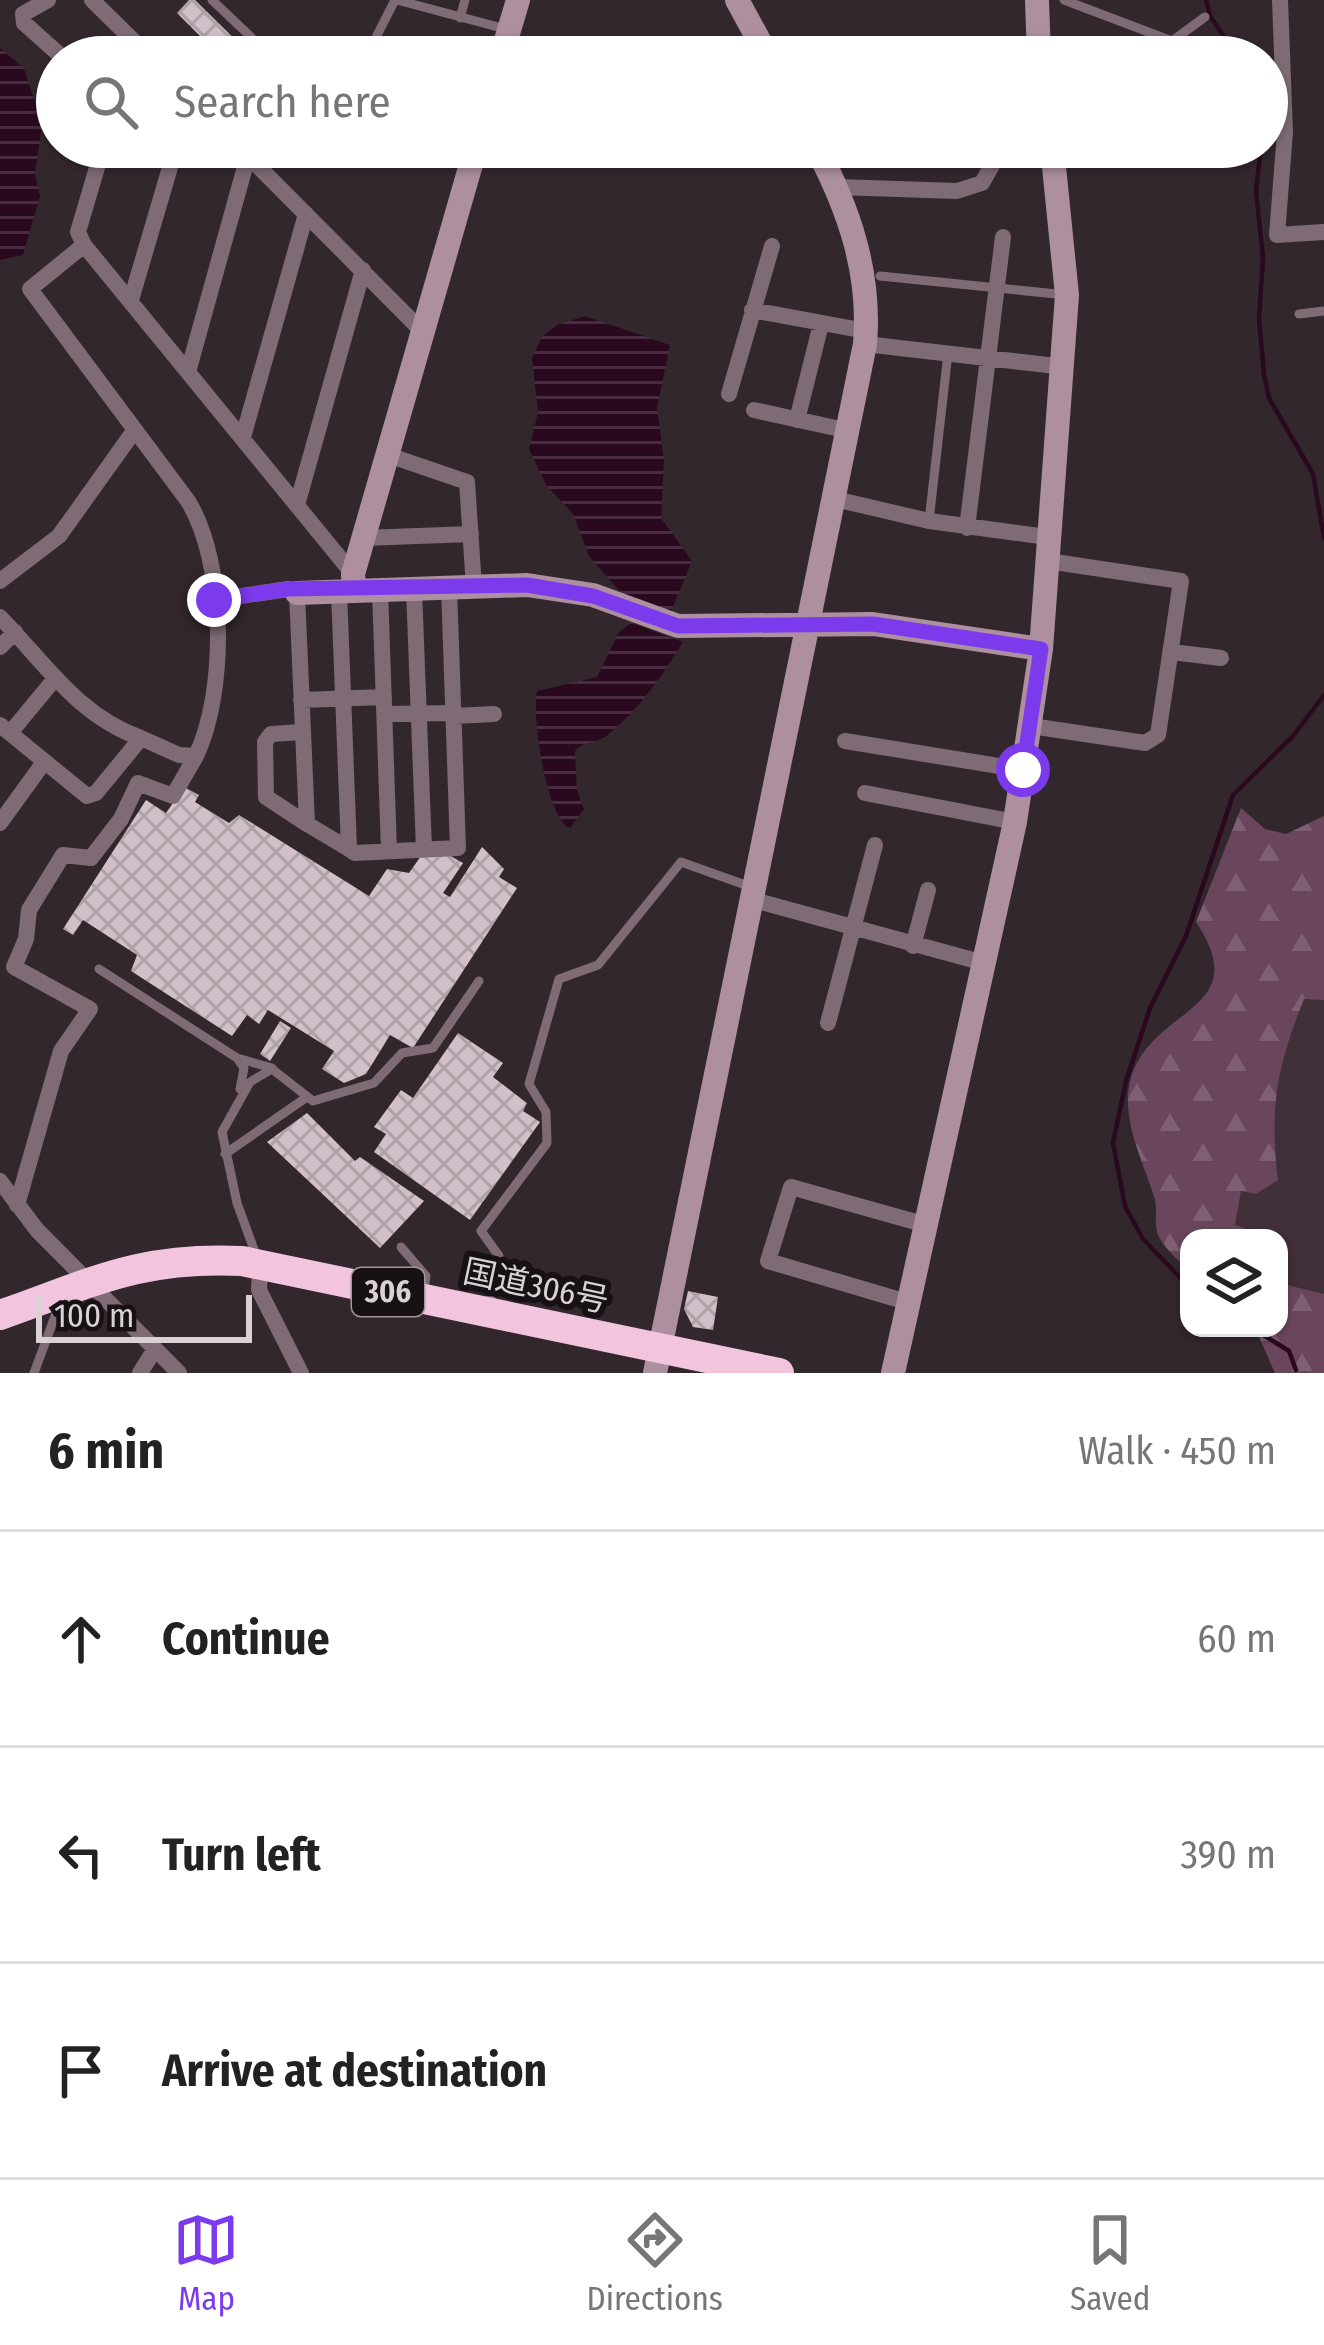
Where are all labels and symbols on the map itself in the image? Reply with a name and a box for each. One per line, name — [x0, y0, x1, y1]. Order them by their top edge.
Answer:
route end — [187, 573, 241, 627]
route start — [996, 743, 1050, 797]
street label: 国道306号 — [460, 1251, 612, 1321]
road number: 306 — [352, 1268, 424, 1316]
scale bar — [36, 1289, 252, 1342]

